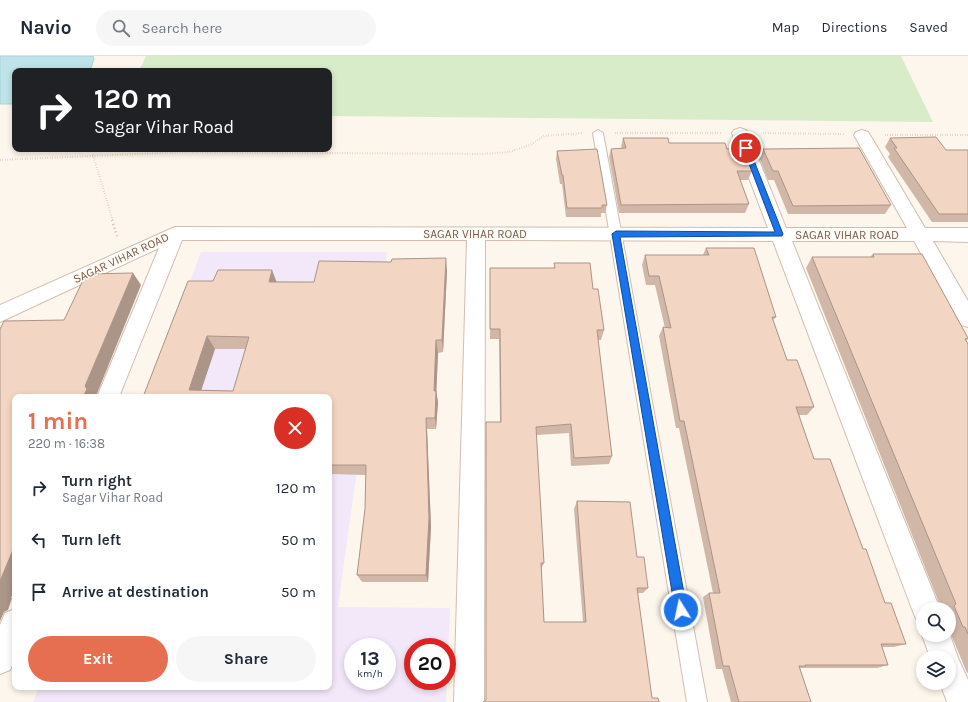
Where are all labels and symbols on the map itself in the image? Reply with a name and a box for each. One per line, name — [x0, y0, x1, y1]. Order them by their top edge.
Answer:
pin — [729, 131, 763, 165]
street label: SAGAR VIHAR ROAD — [423, 227, 527, 241]
street label: SAGAR VIHAR ROAD — [795, 228, 899, 242]
street label: SAGAR VIHAR ROAD — [71, 230, 171, 286]
position arrow — [660, 589, 702, 631]
speed limit sign: 20 — [404, 638, 456, 690]

